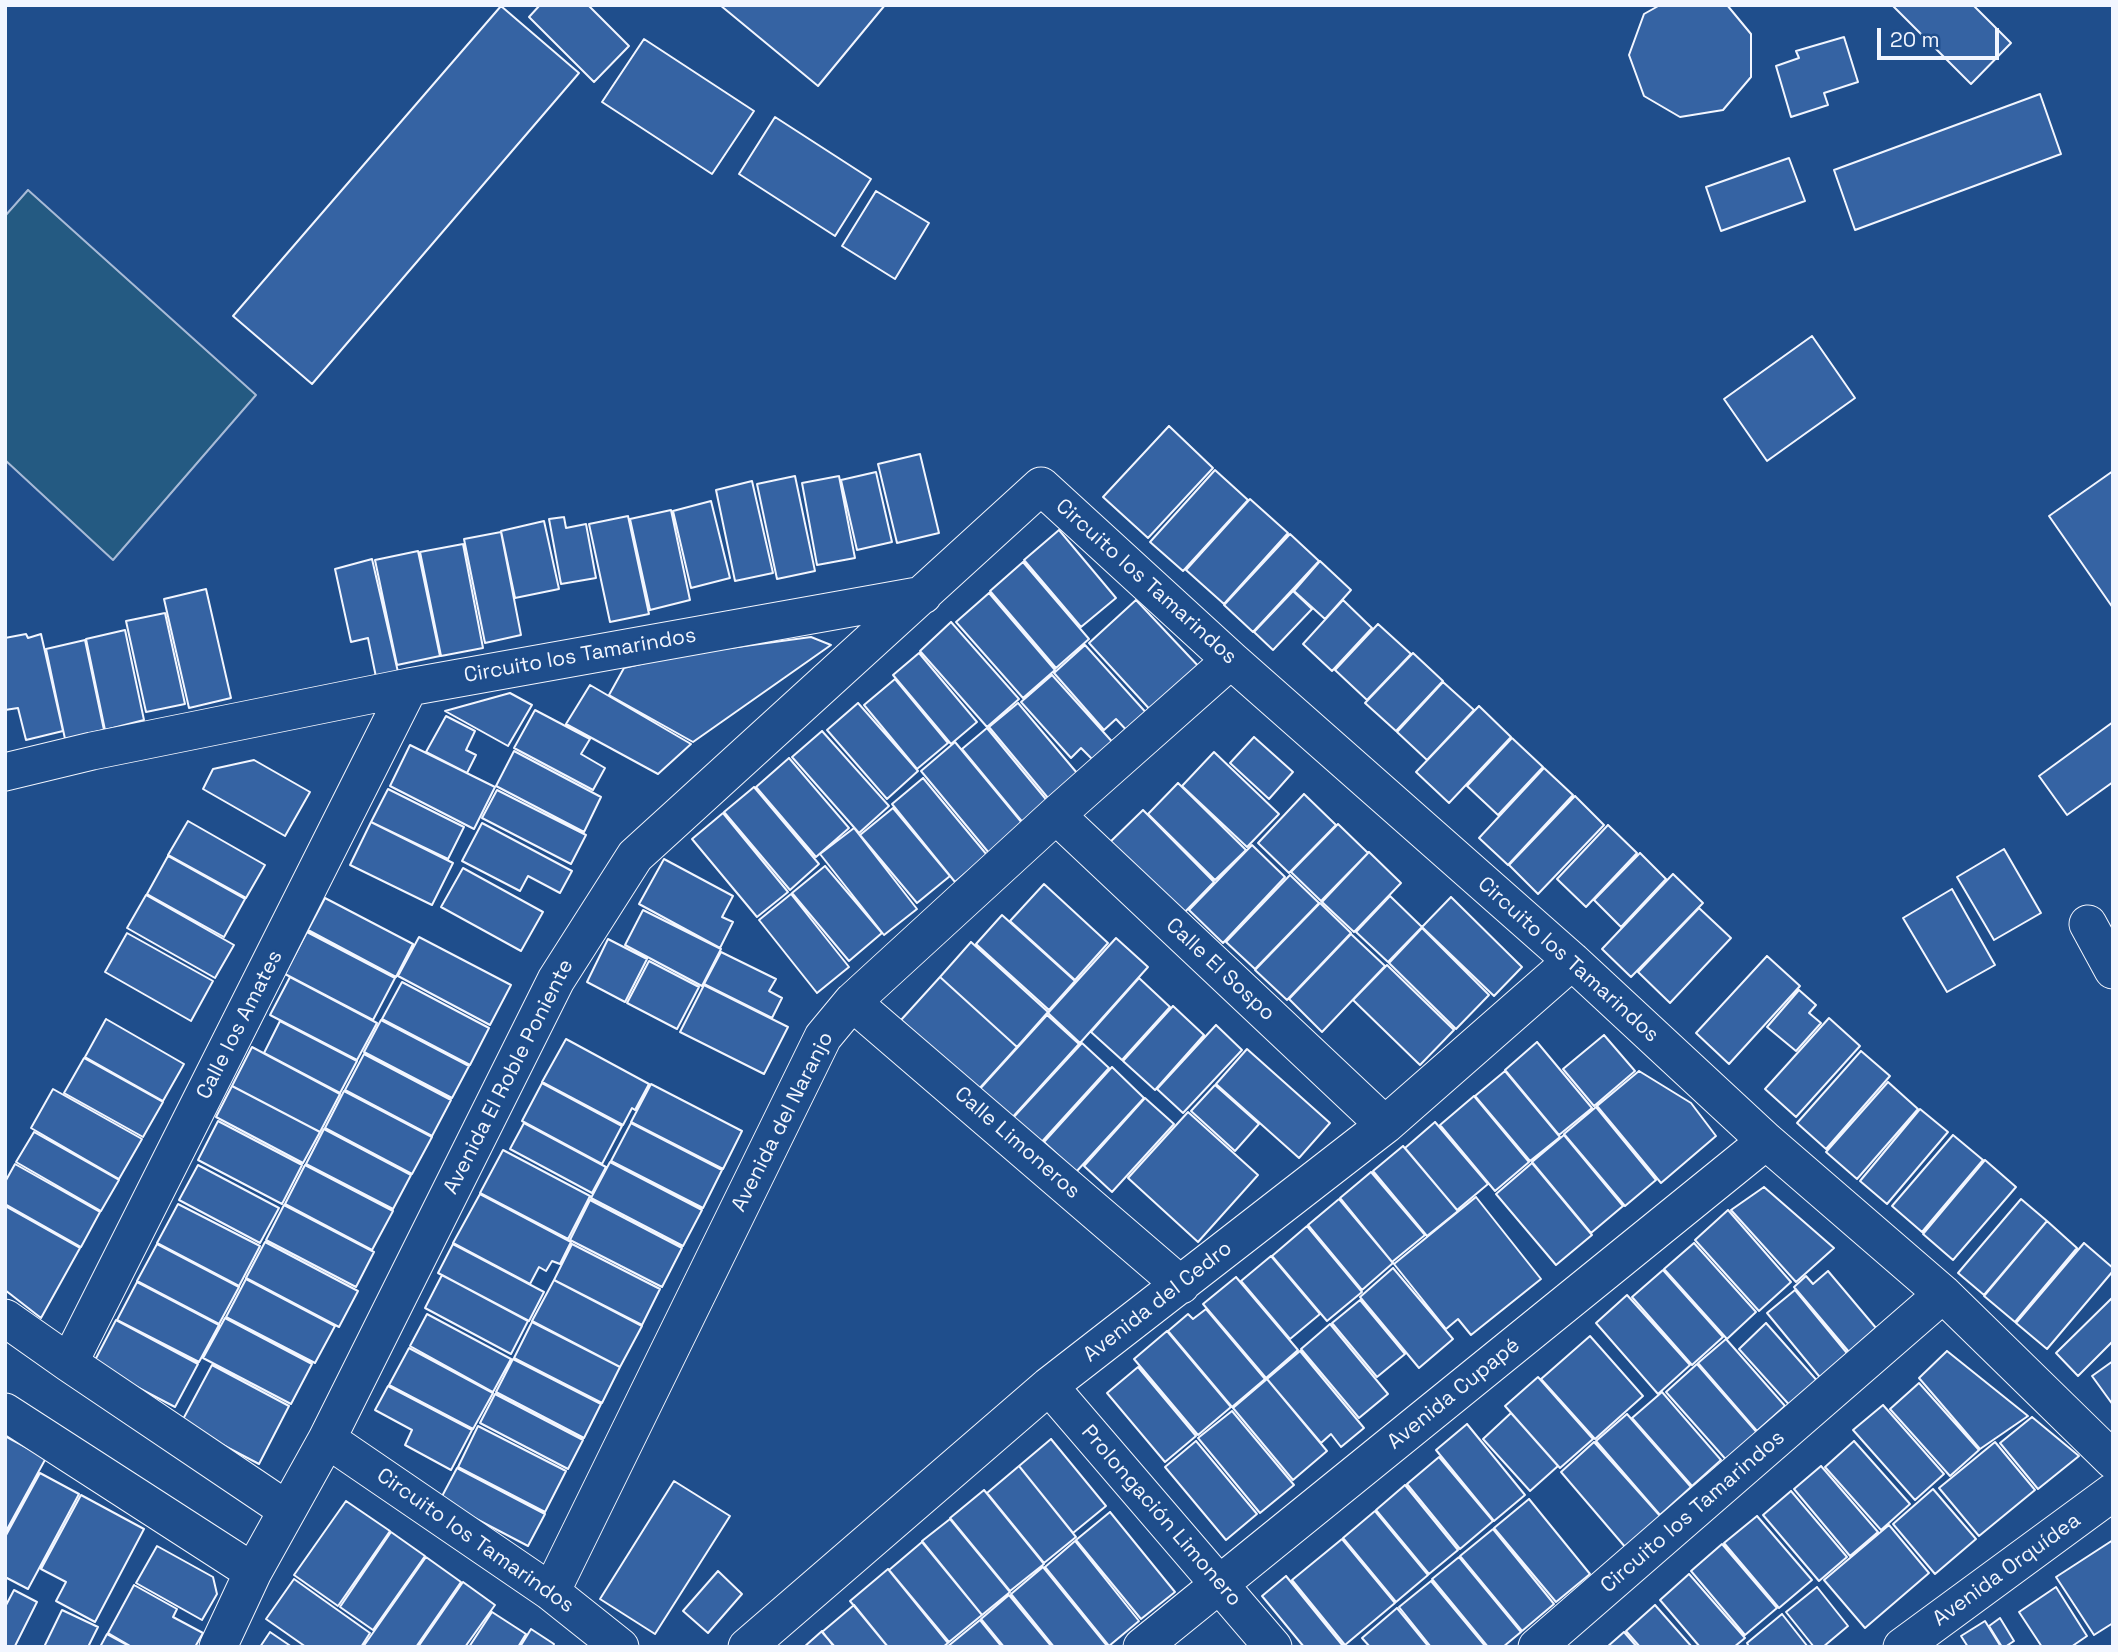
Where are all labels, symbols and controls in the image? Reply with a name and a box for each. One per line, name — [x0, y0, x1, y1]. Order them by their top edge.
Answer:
scale bar — [1880, 14, 2002, 58]
text: 20 m — [1890, 26, 1940, 53]
street label: Circuito los Tamarindos — [1050, 494, 1242, 670]
street label: Circuito los Tamarindos — [462, 623, 698, 689]
street label: Circuito los Tamarindos — [1472, 872, 1664, 1048]
street label: Calle El Sospo — [1160, 913, 1280, 1027]
street label: Calle los Amates — [192, 946, 288, 1104]
street label: Avenida El Roble Poniente — [439, 955, 579, 1199]
street label: Avenida del Naranjo — [727, 1028, 839, 1216]
street label: Calle Limoneros — [949, 1082, 1085, 1204]
street label: Avenida del Cedro — [1079, 1236, 1237, 1368]
street label: Avenida Cupapé — [1383, 1333, 1525, 1455]
street label: Prolongación Limonero — [1075, 1420, 1247, 1612]
street label: Circuito los Tamarindos — [1596, 1425, 1790, 1599]
street label: Circuito los Tamarindos — [371, 1463, 579, 1619]
street label: Avenida Orquídea — [1928, 1508, 2086, 1632]

